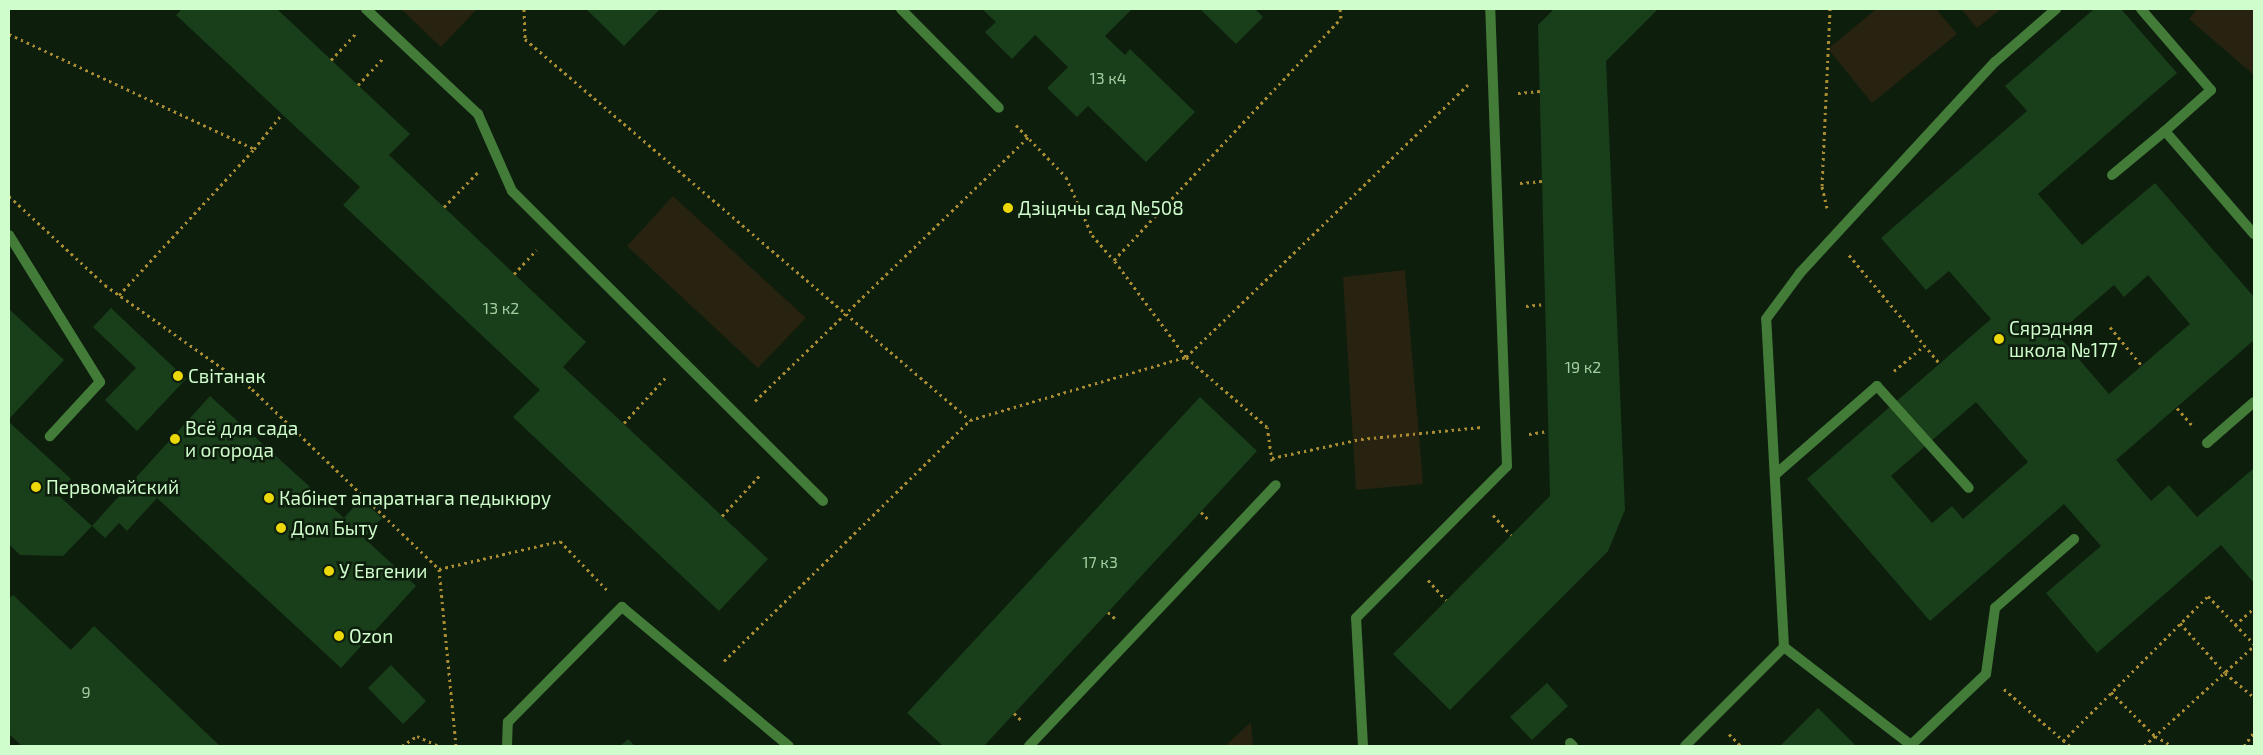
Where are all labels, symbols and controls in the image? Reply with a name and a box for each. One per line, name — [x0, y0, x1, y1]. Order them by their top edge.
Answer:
house number: 13 к4 — [1089, 68, 1127, 88]
place label: Дзіцячы сад №508 — [1018, 197, 1184, 219]
marker: Дзіцячы сад №508 — [1002, 202, 1014, 214]
house number: 13 к2 — [483, 298, 519, 318]
place label: Сярэдняя школа №177 — [2009, 317, 2118, 361]
marker: Сярэдняя школа №177 — [1993, 333, 2005, 345]
house number: 19 к2 — [1565, 357, 1601, 377]
place label: Свiтанак — [188, 365, 266, 387]
marker: Свiтанак — [172, 370, 184, 382]
place label: Всё для сада и огорода — [185, 417, 298, 461]
marker: Всё для сада и огорода — [169, 433, 181, 445]
place label: Первомайский — [46, 476, 179, 498]
marker: Первомайский — [30, 481, 42, 493]
place label: Кабінет апаратнага педыкюру — [279, 487, 551, 509]
marker: Кабінет апаратнага педыкюру — [263, 492, 275, 504]
place label: Дом Быту — [291, 517, 378, 539]
marker: Дом Быту — [275, 522, 287, 534]
house number: 17 к3 — [1082, 552, 1118, 572]
place label: У Евгении — [339, 560, 427, 582]
marker: У Евгении — [323, 565, 335, 577]
place label: Ozon — [349, 625, 393, 647]
marker: Ozon — [333, 630, 345, 642]
house number: 9 — [81, 682, 91, 702]

